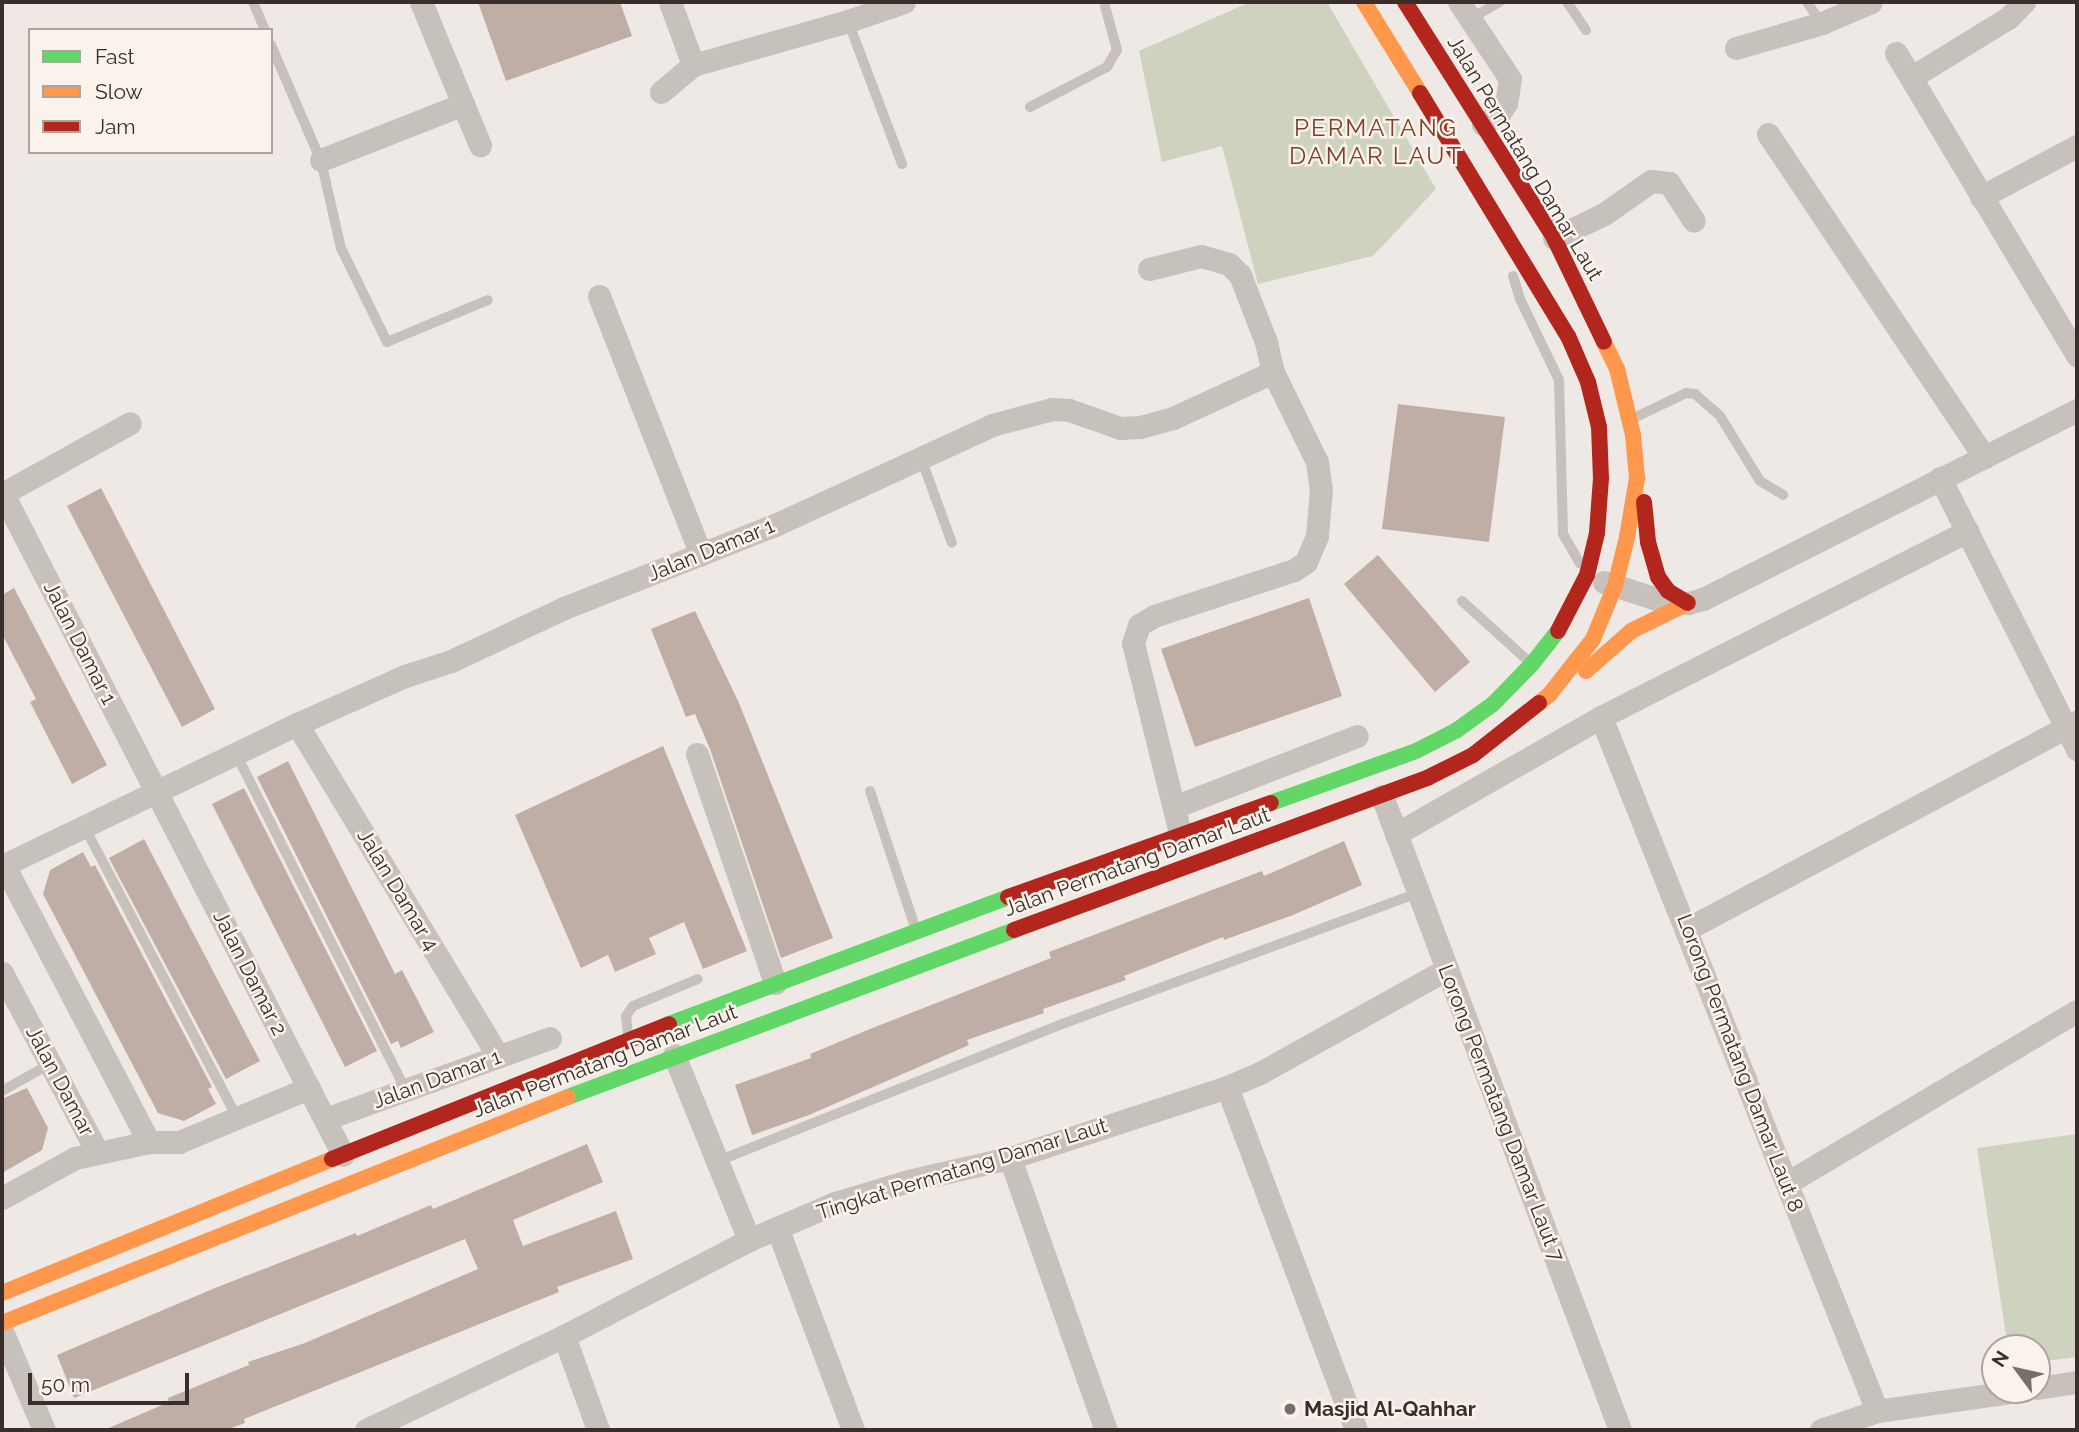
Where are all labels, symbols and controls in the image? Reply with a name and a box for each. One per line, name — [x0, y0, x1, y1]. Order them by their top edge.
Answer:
legend — [28, 28, 273, 154]
street label: Jalan Permatang Damar Laut — [1442, 31, 1608, 285]
text: Fast — [95, 44, 135, 69]
text: Slow — [95, 79, 143, 104]
text: Jam — [95, 114, 136, 139]
district label: PERMATANG DAMAR LAUT — [1290, 114, 1462, 170]
street label: Jalan Damar 1 — [644, 513, 778, 587]
street label: Jalan Damar 1 — [38, 577, 122, 709]
street label: Jalan Permatang Damar Laut — [1000, 802, 1274, 922]
street label: Jalan Damar 4 — [352, 825, 444, 955]
street label: Jalan Damar 2 — [208, 906, 292, 1040]
street label: Lorong Permatang Damar Laut 8 — [1671, 910, 1809, 1216]
street label: Lorong Permatang Damar Laut 7 — [1433, 961, 1569, 1265]
street label: Jalan Permatang Damar Laut — [469, 999, 741, 1123]
street label: Jalan Damar — [21, 1022, 99, 1140]
street label: Jalan Damar 1 — [369, 1044, 505, 1114]
street label: Tingkat Permatang Damar Laut — [814, 1113, 1110, 1225]
north arrow — [1981, 1334, 2051, 1404]
text: N — [1987, 1347, 2013, 1371]
scale bar — [32, 1358, 192, 1402]
text: 50 m — [41, 1372, 90, 1397]
place label: Masjid Al-Qahhar — [1304, 1396, 1476, 1422]
marker: Masjid Al-Qahhar — [1282, 1401, 1298, 1417]

